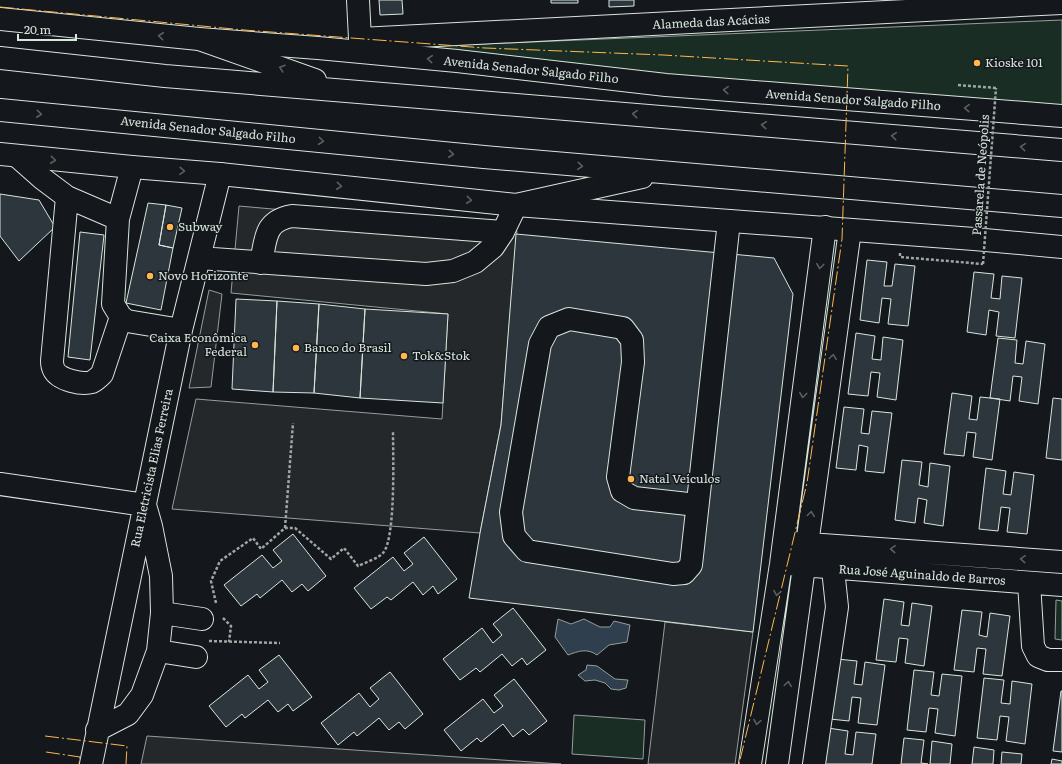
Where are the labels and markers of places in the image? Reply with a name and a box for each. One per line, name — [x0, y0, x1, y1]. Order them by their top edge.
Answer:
place label: Kioske 101 — [985, 53, 1043, 71]
marker: Kioske 101 — [972, 58, 982, 68]
place label: Subway — [178, 217, 223, 235]
marker: Subway — [165, 222, 175, 232]
place label: Novo Horizonte — [158, 266, 248, 284]
marker: Novo Horizonte — [145, 271, 155, 281]
place label: Caixa Econômica Federal — [149, 328, 248, 360]
place label: Banco do Brasil — [304, 338, 392, 356]
marker: Caixa Econômica Federal — [250, 340, 260, 350]
marker: Banco do Brasil — [291, 343, 301, 353]
place label: Tok&Stok — [412, 346, 471, 364]
marker: Tok&Stok — [399, 351, 409, 361]
place label: Natal Veículos — [639, 469, 720, 487]
marker: Natal Veículos — [626, 474, 636, 484]

